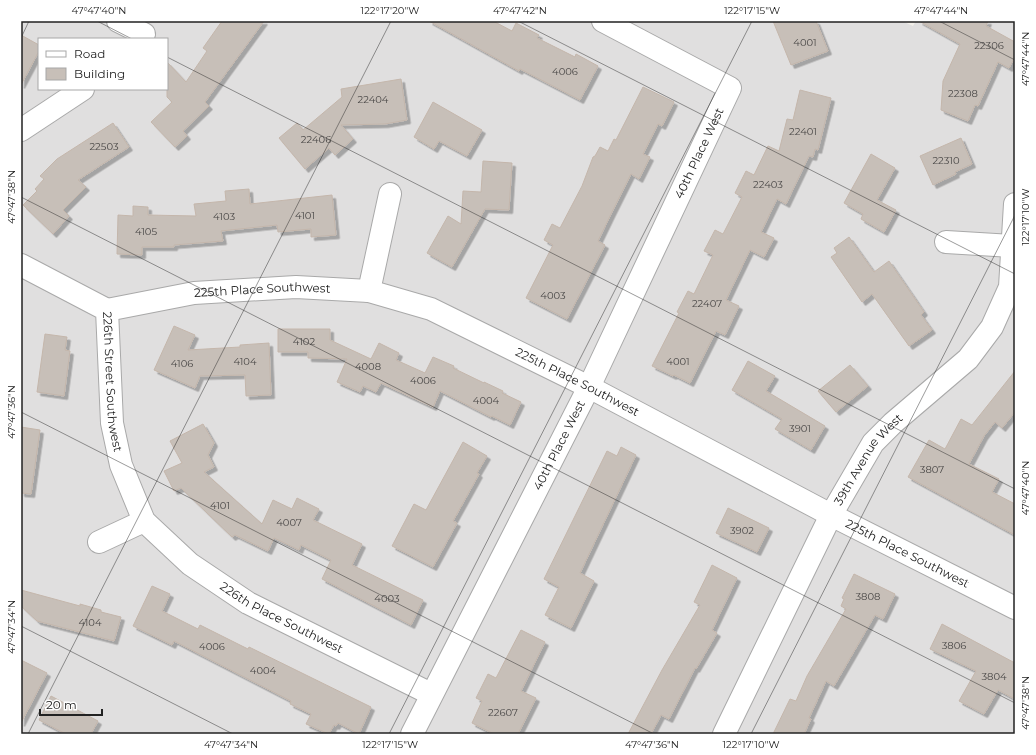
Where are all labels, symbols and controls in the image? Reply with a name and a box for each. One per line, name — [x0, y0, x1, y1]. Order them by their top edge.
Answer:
text: 47°47'40"N — [72, 4, 126, 17]
text: 122°17'20"W — [361, 4, 419, 17]
text: 47°47'42"N — [493, 4, 547, 17]
text: 122°17'15"W — [724, 4, 780, 17]
text: 47°47'44"N — [914, 4, 968, 17]
text: 47°47'44"N — [1019, 32, 1032, 86]
house number: 4001 — [793, 36, 817, 49]
legend — [38, 38, 168, 90]
house number: 22306 — [974, 39, 1004, 52]
text: Road — [74, 46, 105, 61]
house number: 4006 — [552, 65, 578, 78]
text: Building — [74, 66, 125, 81]
house number: 22308 — [948, 87, 978, 100]
house number: 22404 — [358, 93, 389, 106]
street label: 40th Place West — [671, 105, 727, 201]
house number: 22401 — [789, 125, 817, 138]
house number: 22406 — [301, 133, 331, 146]
house number: 22503 — [89, 140, 119, 153]
house number: 22310 — [932, 154, 960, 167]
text: 47°47'38"N — [5, 170, 18, 224]
house number: 22403 — [753, 178, 783, 191]
text: 122°17'10"W — [1019, 188, 1032, 246]
house number: 4101 — [295, 209, 315, 222]
house number: 4103 — [213, 210, 235, 223]
house number: 4105 — [135, 225, 157, 238]
street label: 225th Place Southwest — [193, 279, 331, 300]
house number: 4003 — [540, 289, 566, 302]
house number: 22407 — [692, 297, 722, 310]
street label: 226th Street Southwest — [100, 311, 126, 453]
house number: 4102 — [293, 335, 315, 348]
street label: 225th Place Southwest — [513, 344, 642, 419]
house number: 4104 — [233, 355, 257, 368]
house number: 4001 — [666, 355, 690, 368]
house number: 4106 — [171, 357, 193, 370]
house number: 4008 — [355, 360, 381, 373]
house number: 4006 — [410, 374, 436, 387]
text: 47°47'36"N — [5, 385, 18, 439]
house number: 4004 — [473, 394, 500, 407]
street label: 40th Place West — [530, 398, 588, 493]
street label: 39th Avenue West — [830, 410, 906, 508]
house number: 3901 — [789, 422, 811, 435]
text: 47°47'40"N — [1019, 461, 1032, 515]
house number: 3807 — [920, 463, 944, 476]
house number: 4101 — [210, 499, 230, 512]
house number: 4007 — [276, 516, 302, 529]
street label: 225th Place Southwest — [843, 516, 972, 591]
house number: 3902 — [730, 524, 754, 537]
street label: 226th Place Southwest — [217, 578, 346, 656]
house number: 3808 — [855, 590, 881, 603]
house number: 4003 — [374, 592, 400, 605]
text: 47°47'34"N — [5, 600, 18, 654]
house number: 4104 — [78, 616, 102, 629]
house number: 3806 — [942, 639, 966, 652]
house number: 4006 — [199, 640, 225, 653]
house number: 4004 — [250, 664, 277, 677]
house number: 3804 — [981, 670, 1007, 683]
text: 47°47'38"N — [1019, 676, 1032, 730]
scale bar — [40, 691, 102, 717]
text: 20 m — [46, 697, 77, 712]
house number: 22607 — [488, 706, 518, 719]
text: 47°47'34"N — [204, 738, 258, 751]
text: 122°17'15"W — [362, 738, 418, 751]
text: 47°47'36"N — [625, 738, 679, 751]
text: 122°17'10"W — [722, 738, 780, 751]

